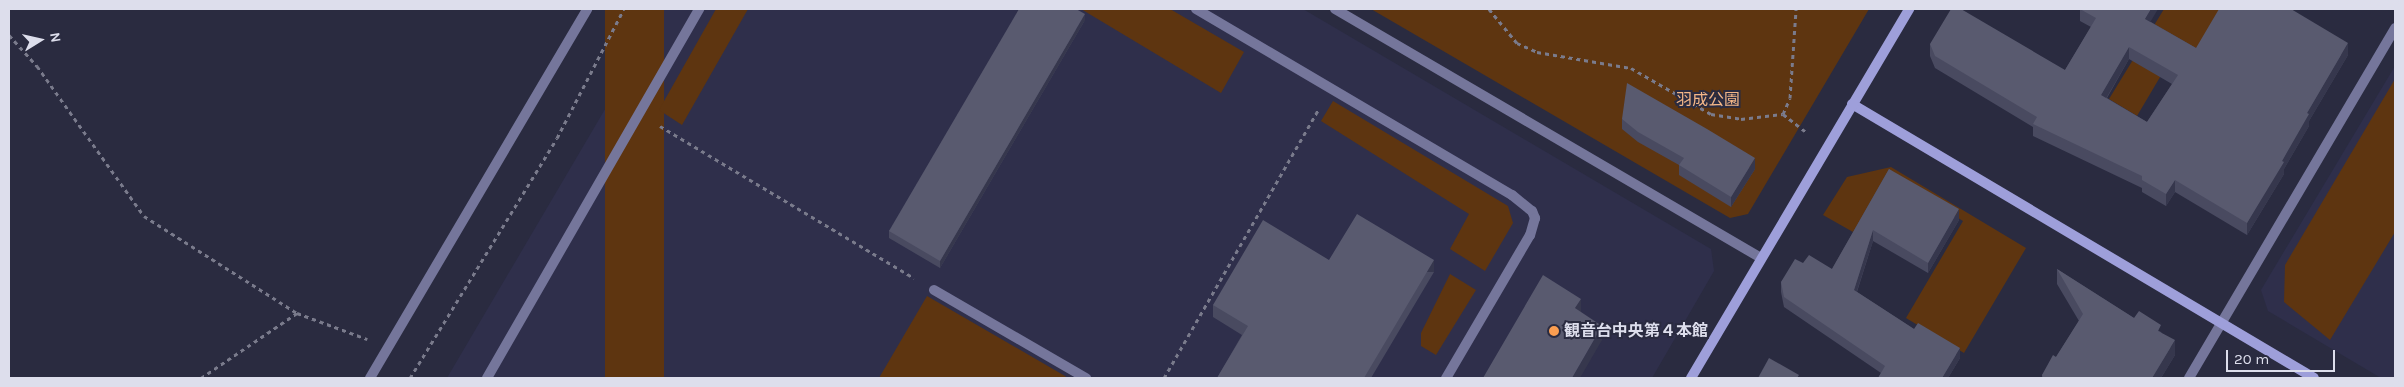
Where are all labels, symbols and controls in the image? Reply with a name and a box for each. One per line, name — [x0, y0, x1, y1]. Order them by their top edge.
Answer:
north arrow — [15, 15, 65, 65]
text: N — [46, 31, 65, 44]
park label: 羽成公園 — [1676, 90, 1740, 110]
place label: 観音台中央第４本館 — [1564, 321, 1708, 341]
marker: 観音台中央第４本館 — [1548, 325, 1560, 337]
scale bar — [2229, 340, 2338, 372]
text: 20 m — [2234, 350, 2269, 368]

